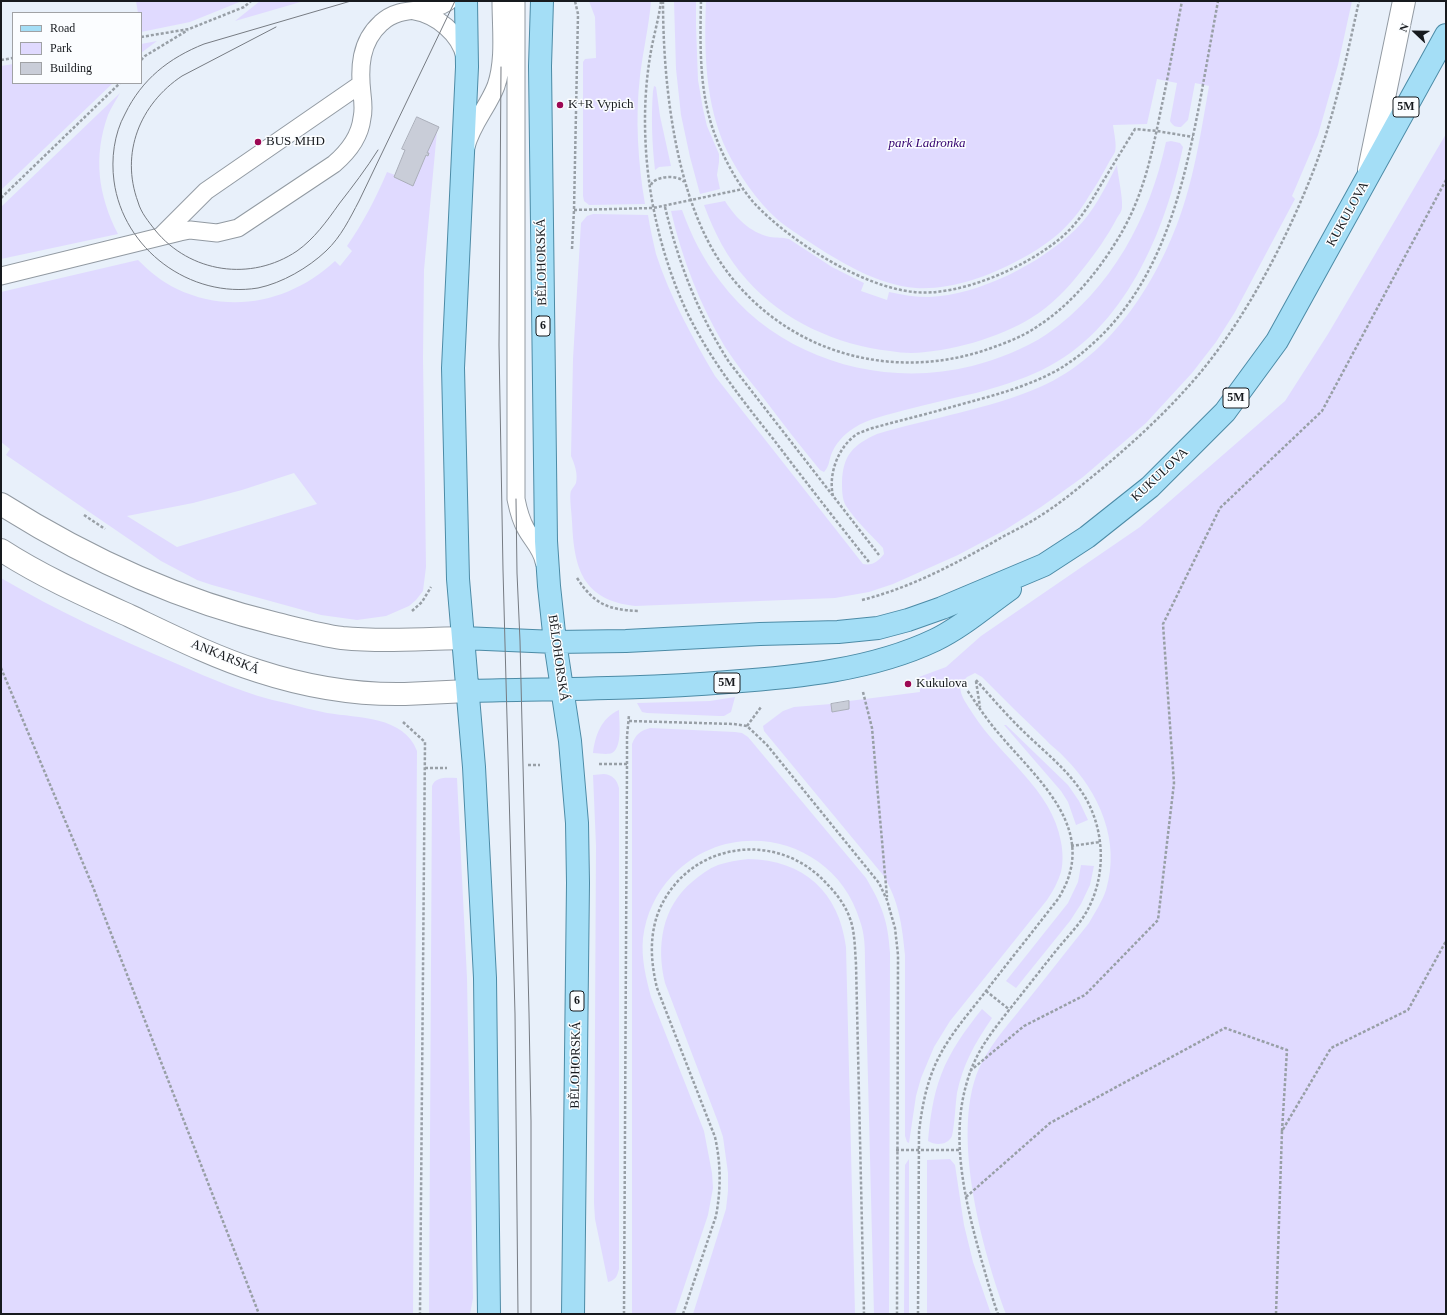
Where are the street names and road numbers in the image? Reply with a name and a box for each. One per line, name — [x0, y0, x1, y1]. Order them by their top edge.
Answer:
road number: 5M — [1393, 97, 1419, 117]
street label: KUKULOVA — [1324, 179, 1372, 249]
street label: BĚLOHORSKÁ — [533, 218, 551, 306]
road number: 6 — [536, 316, 550, 336]
road number: 5M — [1223, 388, 1249, 408]
street label: KUKULOVA — [1128, 445, 1192, 505]
street label: BĚLOHORSKÁ — [544, 614, 572, 702]
street label: ANKARSKÁ — [189, 636, 261, 678]
road number: 5M — [714, 673, 740, 693]
road number: 6 — [570, 991, 584, 1011]
street label: BĚLOHORSKÁ — [567, 1021, 585, 1109]

